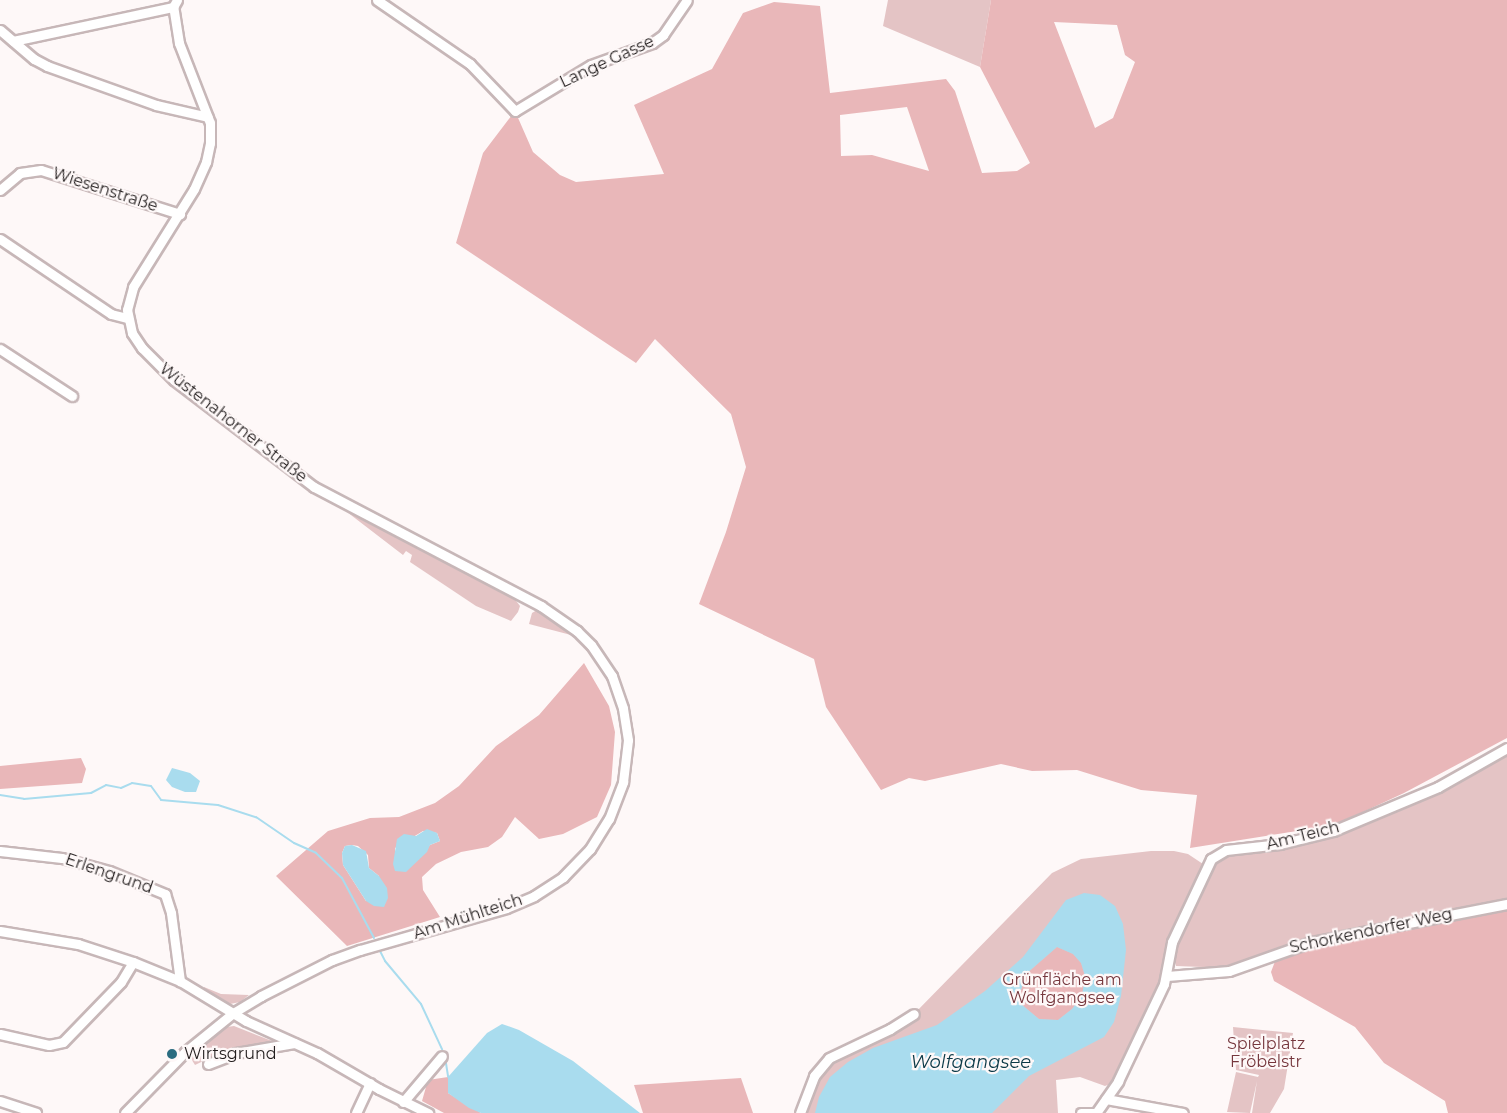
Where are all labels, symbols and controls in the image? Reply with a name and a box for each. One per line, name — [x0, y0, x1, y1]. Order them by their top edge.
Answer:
street label: Lange Gasse — [557, 32, 657, 92]
street label: Wiesenstraße — [50, 164, 160, 216]
street label: Wüstenahorner Straße — [155, 359, 311, 487]
street label: Am Teich — [1264, 818, 1342, 854]
street label: Erlengrund — [63, 850, 155, 898]
street label: Am Mühlteich — [411, 890, 525, 944]
street label: Schorkendorfer Weg — [1288, 904, 1454, 958]
park label: Grünfläche am Wolfgangsee — [1002, 970, 1122, 1008]
park label: Spielplatz Fröbelstr — [1227, 1034, 1305, 1072]
place label: Wirtsgrund — [184, 1044, 277, 1064]
marker: Wirtsgrund — [165, 1047, 179, 1061]
water label: Wolfgangsee — [911, 1051, 1031, 1073]

